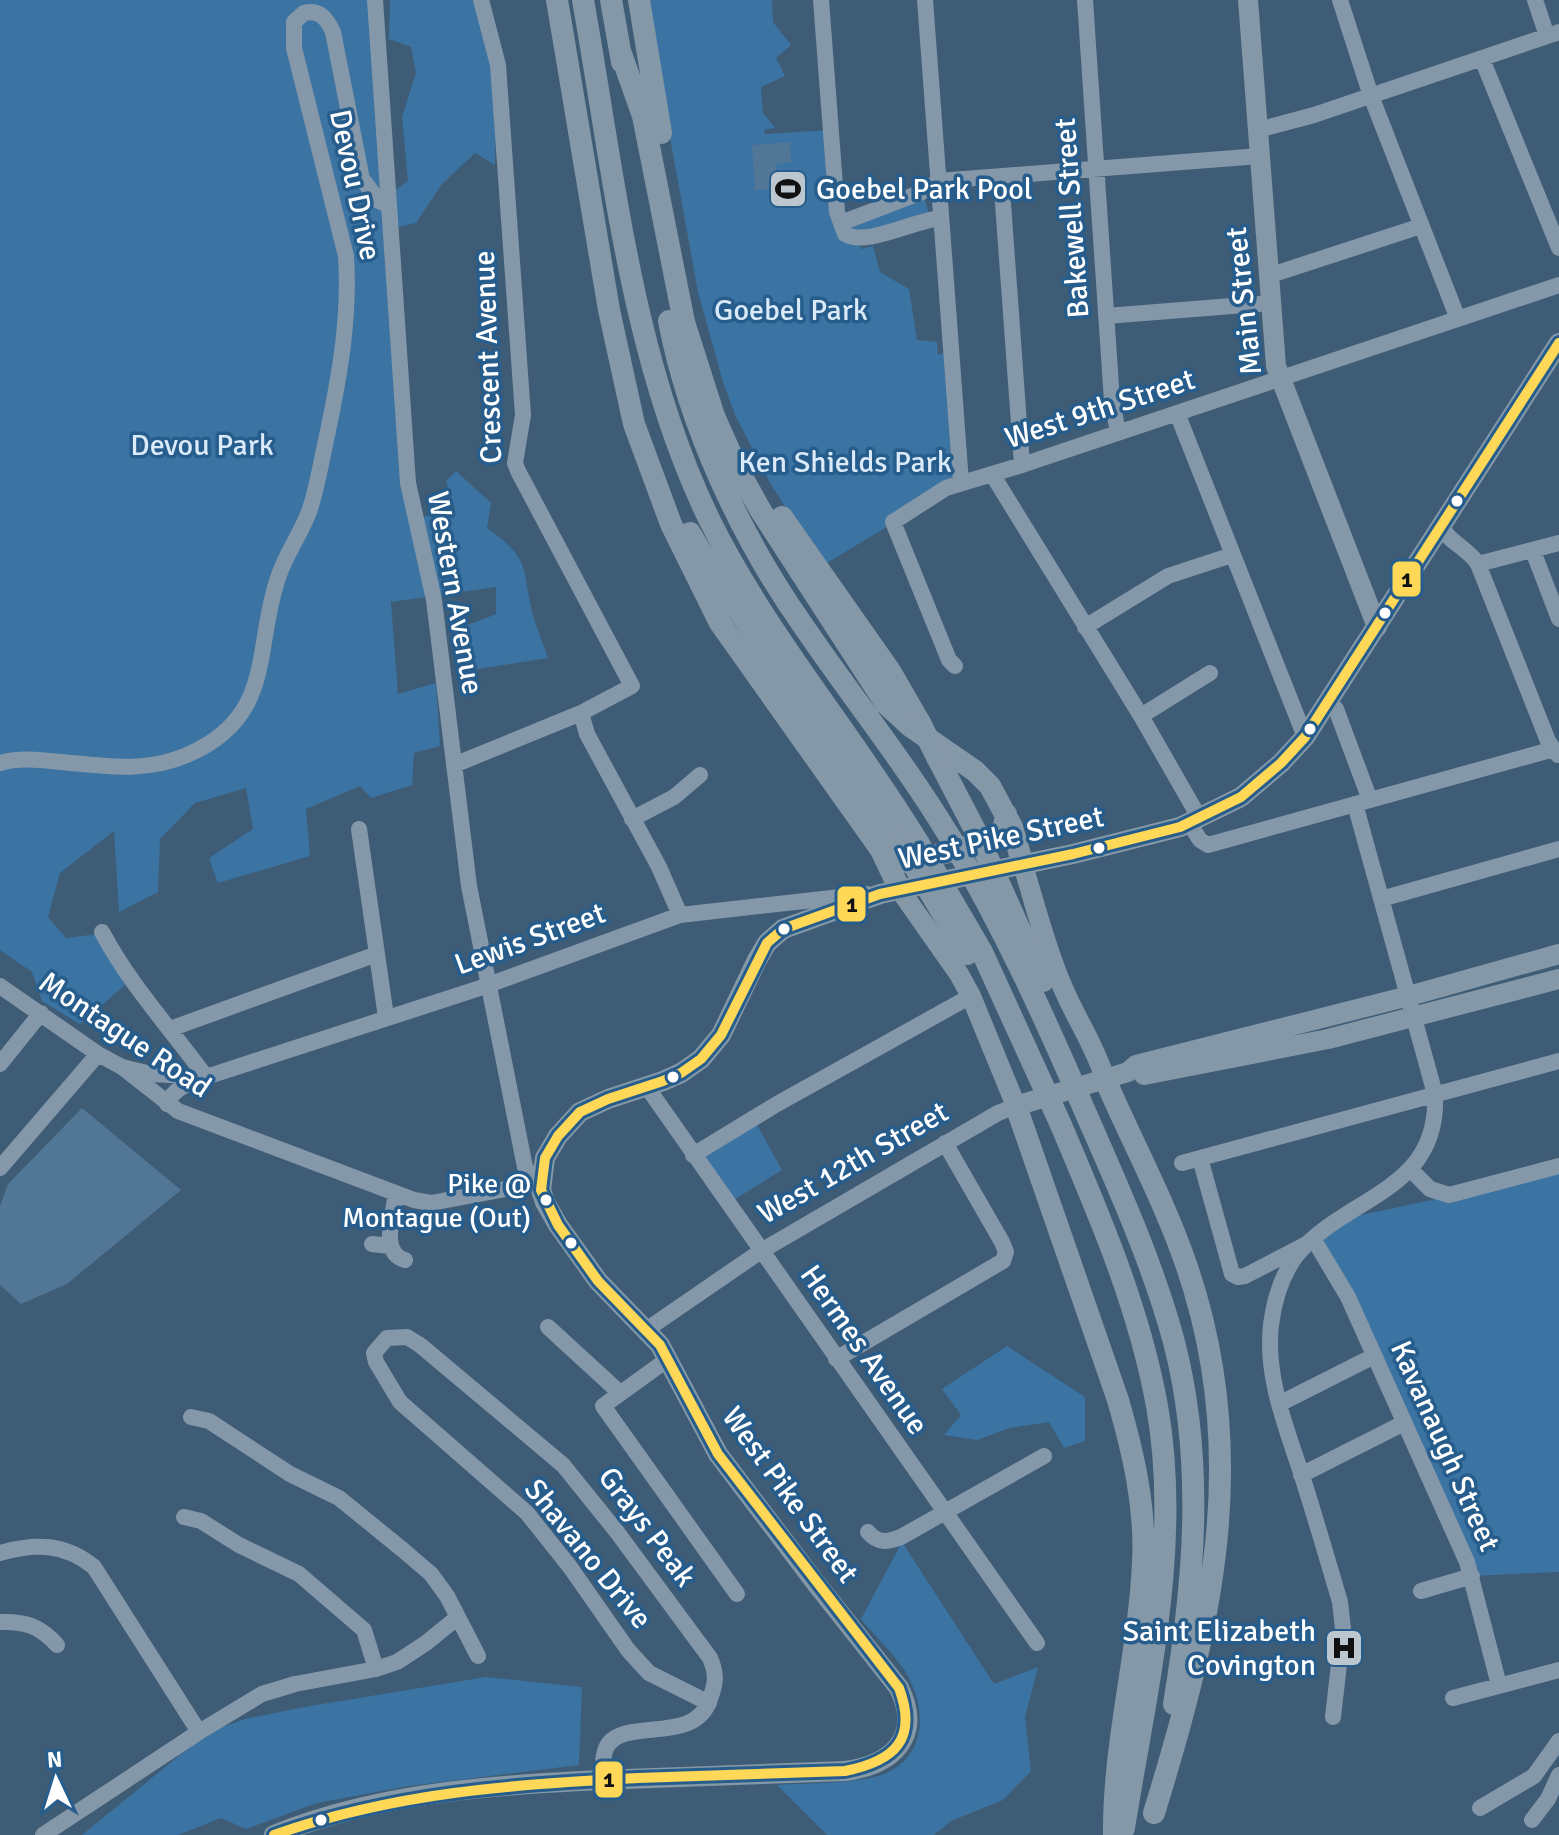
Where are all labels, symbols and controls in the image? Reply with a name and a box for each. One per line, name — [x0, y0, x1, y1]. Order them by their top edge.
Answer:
street label: Devou Drive — [321, 106, 389, 264]
street label: Bakewell Street — [1047, 117, 1097, 319]
sports icon: Goebel Park Pool — [767, 168, 809, 210]
place label: Goebel Park Pool — [816, 171, 1033, 208]
street label: Main Street — [1218, 225, 1270, 377]
street label: Crescent Avenue — [466, 250, 510, 464]
park label: Goebel Park — [714, 292, 868, 329]
street label: West 9th Street — [1000, 361, 1200, 457]
park label: Devou Park — [130, 427, 274, 464]
park label: Ken Shields Park — [738, 444, 952, 481]
street label: Western Avenue — [419, 489, 491, 697]
unlabelled marker — [1449, 493, 1465, 509]
line badge: 1 — [1391, 560, 1422, 598]
text: 1 — [1401, 566, 1413, 593]
unlabelled marker — [1377, 605, 1393, 621]
unlabelled marker — [1302, 721, 1318, 737]
street label: West Pike Street — [895, 798, 1107, 878]
unlabelled marker — [1091, 840, 1107, 856]
line badge: 1 — [836, 885, 867, 923]
text: 1 — [846, 891, 858, 918]
street label: Lewis Street — [450, 895, 610, 983]
unlabelled marker — [776, 921, 792, 937]
street label: Montague Road — [32, 964, 218, 1106]
unlabelled marker — [665, 1069, 681, 1085]
street label: West 12th Street — [751, 1094, 955, 1232]
place label: Pike @ Montague (Out) — [342, 1167, 531, 1235]
marker: Pike @ Montague (Out) — [538, 1192, 554, 1208]
unlabelled marker — [563, 1235, 579, 1251]
street label: Hermes Avenue — [792, 1258, 936, 1442]
street label: Kavanaugh Street — [1382, 1335, 1508, 1557]
street label: West Pike Street — [714, 1400, 866, 1590]
street label: Grays Peak — [590, 1460, 704, 1594]
street label: Shavano Drive — [516, 1472, 660, 1636]
place label: Saint Elizabeth Covington — [1122, 1613, 1316, 1684]
hospital icon: Saint Elizabeth Covington — [1323, 1627, 1365, 1669]
north arrow — [16, 1739, 96, 1819]
text: N — [46, 1746, 63, 1774]
line badge: 1 — [594, 1760, 624, 1799]
text: 1 — [603, 1766, 615, 1793]
unlabelled marker — [313, 1812, 329, 1828]

